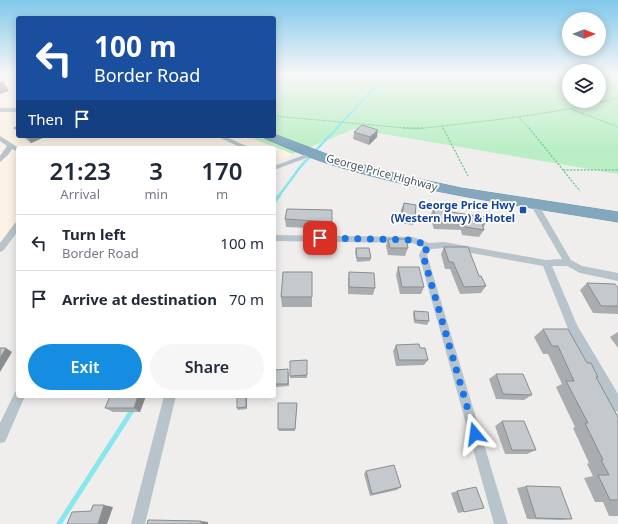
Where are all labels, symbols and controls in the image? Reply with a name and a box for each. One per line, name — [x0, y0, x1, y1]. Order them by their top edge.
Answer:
north arrow — [562, 12, 606, 56]
map controls — [562, 12, 606, 108]
text: 100 m — [94, 27, 177, 65]
icon: left — [28, 32, 80, 84]
text: Border Road — [94, 63, 200, 87]
button: layers — [562, 64, 606, 108]
icon: arrive — [71, 108, 93, 130]
text: Then — [28, 109, 63, 129]
street label: George Price Highway — [325, 150, 440, 194]
text: 21:23 — [49, 154, 111, 187]
text: 3 — [149, 154, 163, 187]
text: 170 — [201, 154, 243, 187]
text: Arrival — [60, 185, 100, 203]
text: min — [144, 185, 168, 203]
text: m — [216, 185, 228, 203]
place label: George Price Hwy (Western Hwy) & Hotel — [391, 197, 516, 225]
marker: George Price Hwy (Western Hwy) & Hotel — [518, 205, 528, 215]
pin — [303, 221, 337, 255]
text: Turn left — [62, 224, 126, 244]
icon: arrive — [309, 227, 331, 249]
icon: left — [28, 232, 50, 254]
text: 100 m — [220, 233, 264, 253]
text: Border Road — [62, 244, 139, 262]
icon: arrive — [28, 288, 50, 310]
text: Arrive at destination — [62, 289, 217, 309]
text: 70 m — [229, 289, 264, 309]
button: Exit — [28, 344, 142, 390]
button: Share — [150, 344, 264, 390]
position arrow — [454, 413, 496, 455]

